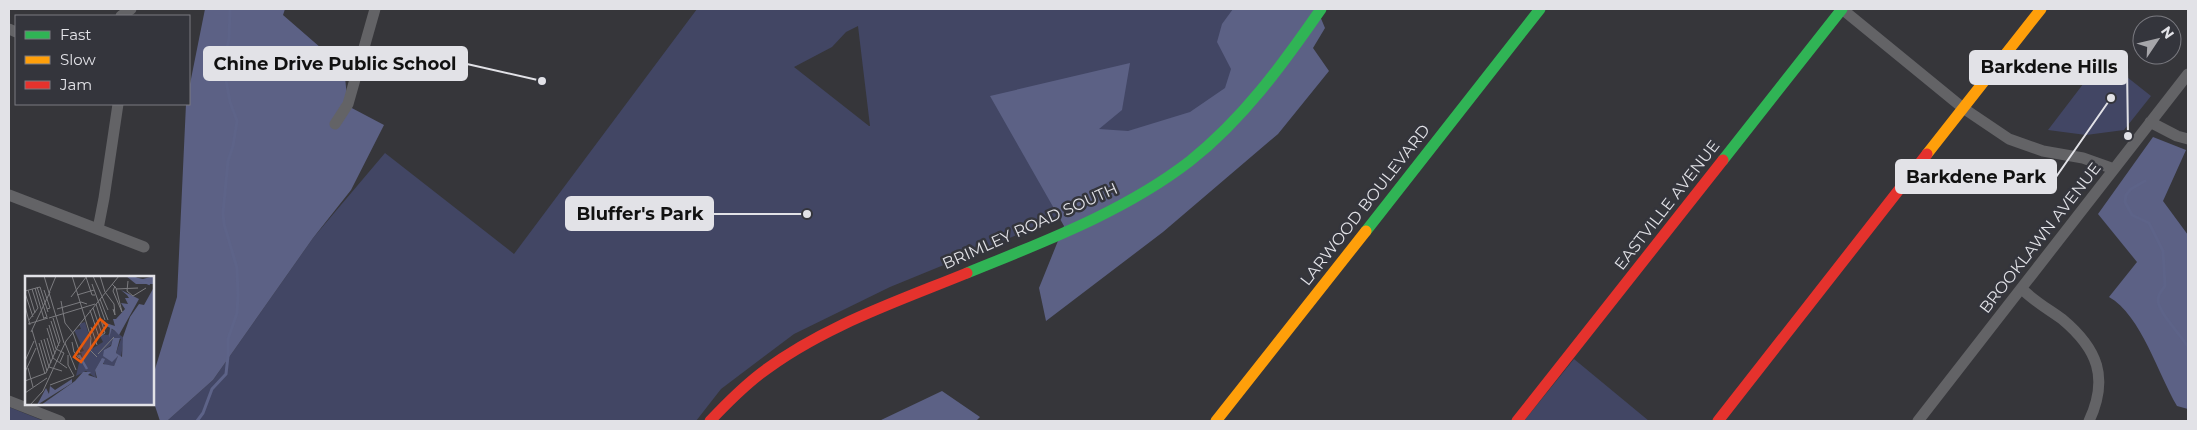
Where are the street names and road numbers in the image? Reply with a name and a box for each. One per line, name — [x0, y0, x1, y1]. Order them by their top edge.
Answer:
street label: LARWOOD BOULEVARD — [1296, 121, 1434, 289]
street label: EASTVILLE AVENUE — [1610, 136, 1724, 274]
street label: BROOKLAWN AVENUE — [1975, 159, 2105, 317]
street label: BRIMLEY ROAD SOUTH — [939, 179, 1121, 273]

